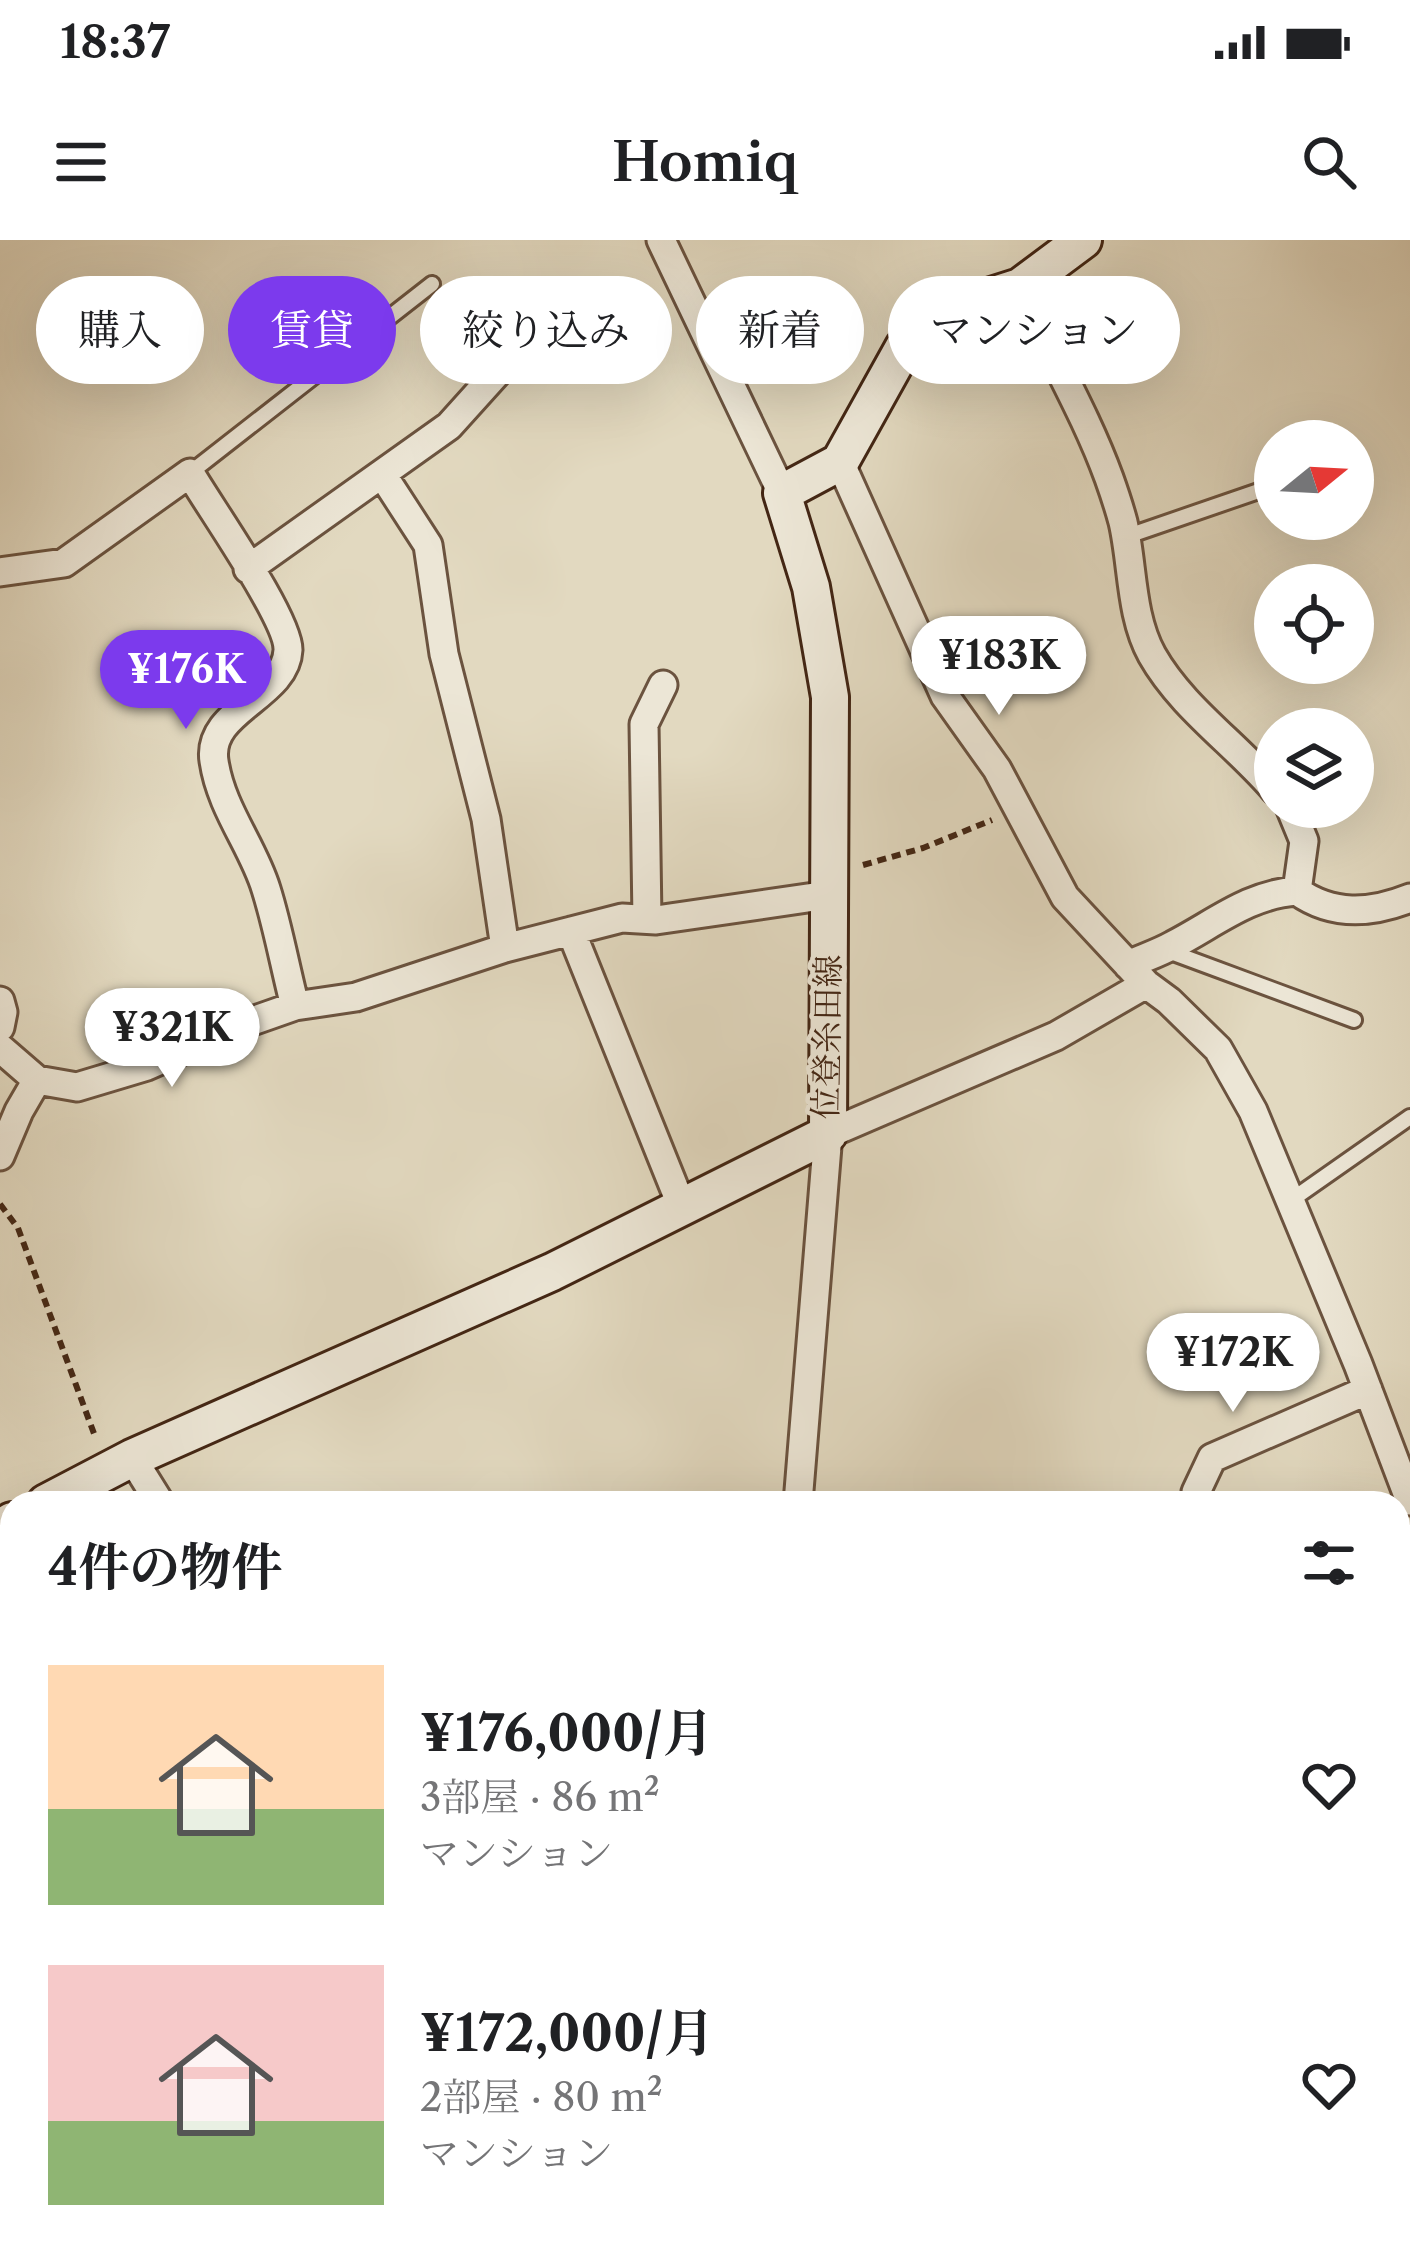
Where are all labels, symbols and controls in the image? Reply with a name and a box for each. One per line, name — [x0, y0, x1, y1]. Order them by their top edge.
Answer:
text: 18:37 — [60, 14, 170, 70]
icon: menu — [48, 129, 114, 195]
text: Homiq — [612, 129, 798, 195]
icon: search — [1296, 129, 1362, 195]
chip: 購入 — [36, 276, 204, 384]
chip: 賃貸 — [228, 276, 396, 384]
chip: 絞り込み — [420, 276, 672, 384]
chip: 新着 — [696, 276, 864, 384]
chip: マンション — [888, 276, 1180, 384]
north arrow — [1254, 420, 1374, 540]
map controls — [1254, 420, 1374, 828]
button: locate — [1254, 564, 1374, 684]
pin: ¥183K — [915, 616, 1083, 718]
pin: ¥176K — [102, 630, 270, 732]
text: ¥183K — [938, 631, 1060, 679]
text: ¥176K — [127, 645, 245, 693]
button: layers — [1254, 708, 1374, 828]
street label: 位登糸田線 — [805, 954, 849, 1120]
pin: ¥321K — [88, 988, 256, 1090]
text: ¥321K — [112, 1003, 232, 1051]
pin: ¥172K — [1149, 1313, 1317, 1415]
text: ¥172K — [1174, 1328, 1292, 1376]
icon: filters — [1296, 1530, 1362, 1596]
text: 4件の物件 — [48, 1536, 282, 1598]
text: ¥176,000/月 — [420, 1702, 714, 1764]
icon: home — [144, 1713, 288, 1857]
icon: heart — [1296, 1752, 1362, 1818]
text: 3部屋 · 86 m² — [420, 1773, 660, 1821]
text: マンション — [420, 1829, 613, 1877]
text: ¥172,000/月 — [420, 2002, 715, 2064]
icon: home — [144, 2013, 288, 2157]
icon: heart — [1296, 2052, 1362, 2118]
text: 2部屋 · 80 m² — [420, 2073, 663, 2121]
text: マンション — [420, 2129, 613, 2177]

